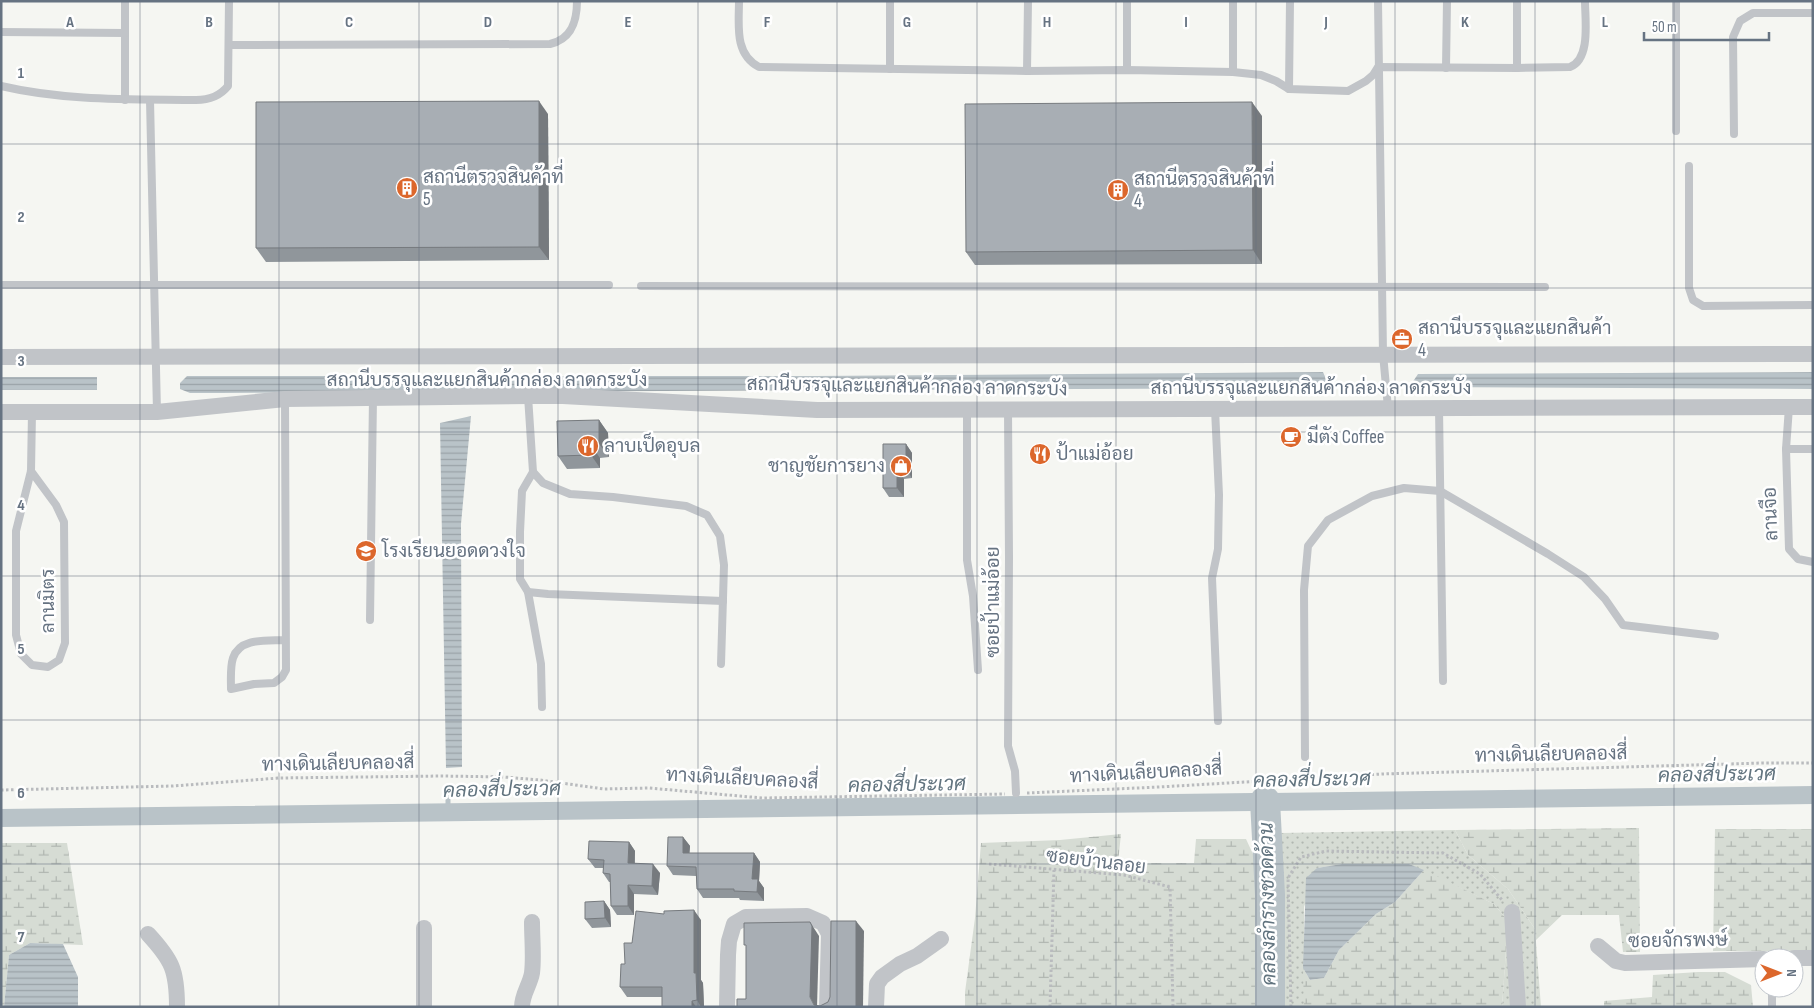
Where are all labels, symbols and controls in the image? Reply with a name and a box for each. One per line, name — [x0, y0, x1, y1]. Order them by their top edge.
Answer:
scale bar — [1644, 10, 1769, 42]
text: A — [65, 13, 74, 32]
text: B — [205, 13, 213, 32]
text: C — [345, 13, 353, 32]
text: D — [484, 13, 492, 32]
text: E — [625, 13, 632, 32]
text: F — [764, 13, 771, 32]
text: G — [903, 13, 911, 32]
text: H — [1043, 13, 1051, 32]
text: I — [1184, 13, 1188, 32]
text: J — [1323, 13, 1328, 32]
text: K — [1461, 13, 1469, 32]
text: L — [1602, 13, 1609, 32]
text: 50 m — [1652, 18, 1677, 37]
text: 1 — [18, 64, 25, 83]
place label: สถานีตรวจสินค้าที่ 5 — [423, 159, 564, 211]
place label: สถานีตรวจสินค้าที่ 4 — [1134, 161, 1275, 213]
building icon: สถานีตรวจสินค้าที่ 5 — [395, 176, 419, 200]
building icon: สถานีตรวจสินค้าที่ 4 — [1106, 178, 1130, 202]
text: 2 — [17, 208, 25, 227]
place label: สถานีบรรจุและแยกสินค้า 4 — [1418, 315, 1611, 362]
office icon: สถานีบรรจุและแยกสินค้า 4 — [1390, 327, 1414, 351]
text: 3 — [17, 352, 25, 371]
street label: สถานีบรรจุและแยกสินค้ากล่อง ลาดกระบัง — [327, 367, 647, 392]
street label: สถานีบรรจุและแยกสินค้ากล่อง ลาดกระบัง — [746, 371, 1068, 401]
street label: สถานีบรรจุและแยกสินค้ากล่อง ลาดกระบัง — [1151, 375, 1471, 400]
place label: มีตัง Coffee — [1307, 424, 1384, 449]
cafe icon: มีตัง Coffee — [1279, 425, 1303, 449]
place label: ลาบเป็ดอุบล — [604, 432, 701, 458]
restaurant icon: ลาบเป็ดอุบล — [576, 434, 600, 458]
place label: ป้าแม่อ้อย — [1056, 441, 1134, 466]
restaurant icon: ป้าแม่อ้อย — [1028, 442, 1052, 466]
shop icon: ชาญชัยการยาง — [889, 454, 913, 478]
place label: ชาญชัยการยาง — [768, 455, 885, 478]
street label: ลานจือ — [1758, 487, 1783, 541]
text: 4 — [17, 496, 25, 515]
place label: โรงเรียนยอดดวงใจ — [381, 538, 526, 563]
school or university icon: โรงเรียนยอดดวงใจ — [354, 539, 378, 563]
street label: ซอยป้าแม่อ้อย — [980, 546, 1005, 658]
street label: ลานมิตร — [37, 569, 60, 633]
text: 5 — [17, 640, 25, 659]
street label: ทางเดินเลียบคลองสี่ — [1474, 735, 1628, 768]
street label: ทางเดินเลียบคลองสี่ — [261, 744, 415, 777]
street label: ทางเดินเลียบคลองสี่ — [1069, 751, 1223, 788]
water label: คลองสี่ประเวศ — [1658, 756, 1777, 788]
street label: ทางเดินเลียบคลองสี่ — [665, 757, 819, 794]
water label: คลองสี่ประเวศ — [1253, 761, 1372, 793]
water label: คลองสี่ประเวศ — [848, 766, 967, 798]
water label: คลองสี่ประเวศ — [443, 771, 562, 803]
text: 6 — [17, 784, 25, 803]
water label: คลองลำรางชวดด้วน — [1253, 822, 1281, 986]
street label: ซอยบ้านลอย — [1045, 843, 1147, 880]
street label: ซอยจักรพงษ์ — [1628, 927, 1729, 953]
text: 7 — [18, 928, 25, 947]
north arrow — [1754, 948, 1804, 998]
text: N — [1783, 969, 1800, 977]

